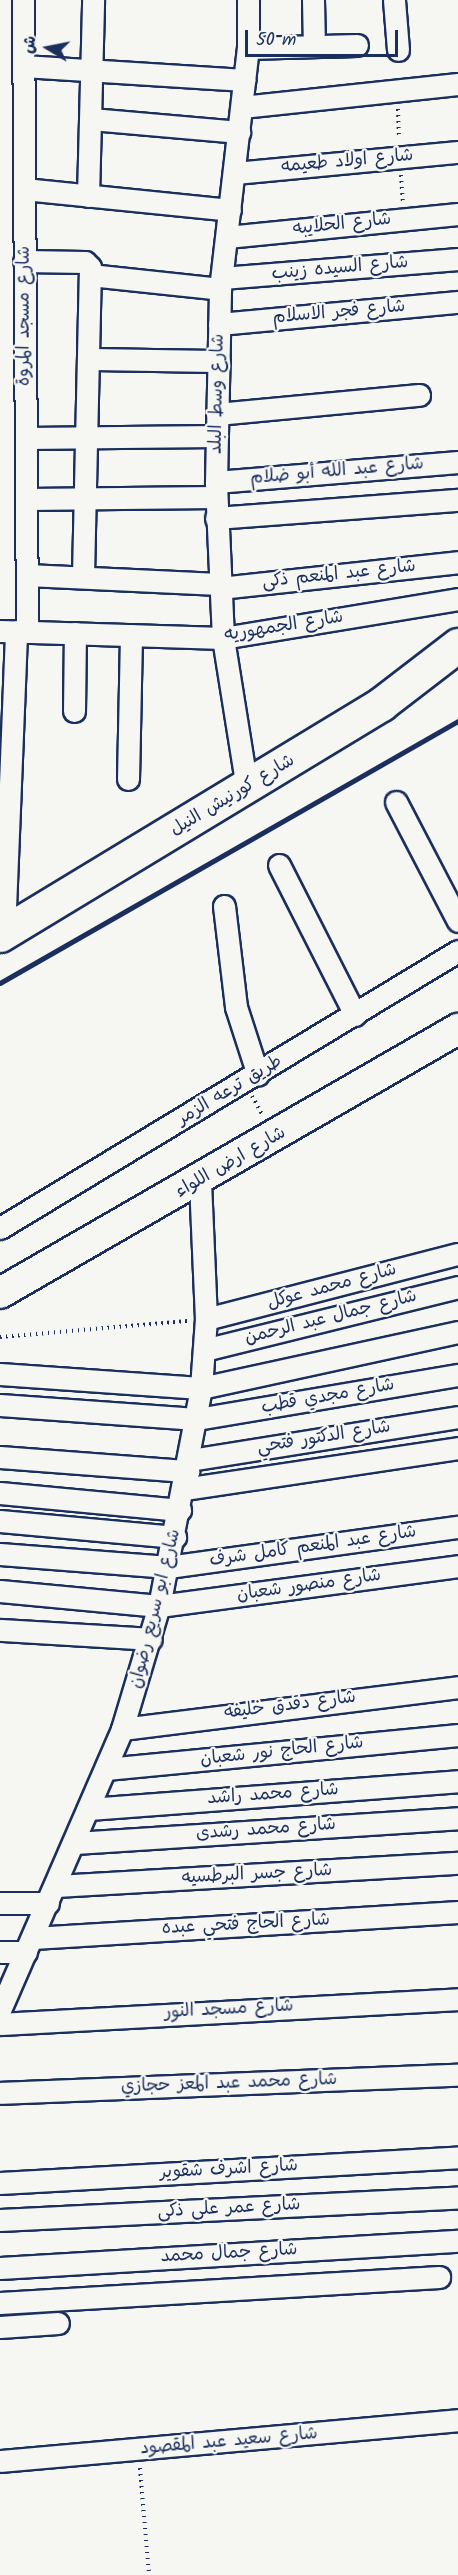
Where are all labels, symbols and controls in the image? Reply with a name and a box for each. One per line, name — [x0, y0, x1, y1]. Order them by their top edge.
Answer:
north arrow — [18, 18, 78, 78]
scale bar — [248, 18, 401, 56]
text: 50 m — [256, 26, 296, 55]
text: ش — [16, 34, 44, 56]
street label: شارع اولاد طعيمه — [280, 145, 414, 179]
street label: شارع الحلايبه — [292, 209, 392, 241]
street label: شارع مسجد المروة — [14, 246, 36, 386]
street label: شارع السيده زينب — [271, 252, 409, 286]
street label: شارع فجر الاسلام — [272, 296, 406, 330]
street label: شارع وسط البلد — [206, 334, 230, 454]
street label: شارع عبد الله أبو ضلام — [249, 454, 425, 490]
street label: شارع عبد المنعم ذكى — [261, 556, 417, 594]
street label: شارع الجمهوريه — [223, 607, 345, 647]
street label: شارع كورنيش النيل — [167, 750, 299, 842]
street label: طريق ترعه الزمر — [174, 1051, 286, 1131]
street label: شارع ارض اللواء — [172, 1123, 290, 1203]
street label: شارع محمد عوكل — [265, 1259, 399, 1315]
street label: شارع جمال عبد الرحمن — [243, 1286, 419, 1350]
street label: شارع مجدي قطب — [260, 1375, 396, 1419]
street label: شارع الدكتور فتحي — [256, 1417, 392, 1459]
street label: شارع عبد المنعم كامل شرف — [208, 1522, 418, 1572]
street label: شارع ابو سريع رضوان — [126, 1527, 186, 1691]
street label: شارع منصور شعبان — [235, 1565, 383, 1607]
street label: شارع دقدق خليفه — [223, 1687, 357, 1725]
street label: شارع الحاج نور شعبان — [199, 1733, 365, 1771]
street label: شارع محمد راشد — [207, 1780, 339, 1810]
street label: شارع محمد رشدى — [195, 1814, 337, 1846]
street label: شارع جسر البرطسيه — [181, 1860, 333, 1890]
street label: شارع الحاج فتحي عبده — [161, 1910, 331, 1940]
street label: شارع مسجد النور — [164, 1996, 294, 2024]
street label: شارع محمد عبد المعز حجازي — [121, 2069, 337, 2099]
street label: شارع اشرف شقوير — [159, 2156, 299, 2184]
street label: شارع عمر على ذكى — [157, 2194, 301, 2224]
street label: شارع جمال محمد — [160, 2240, 298, 2268]
street label: شارع سعيد عبد المقصود — [139, 2423, 319, 2461]

